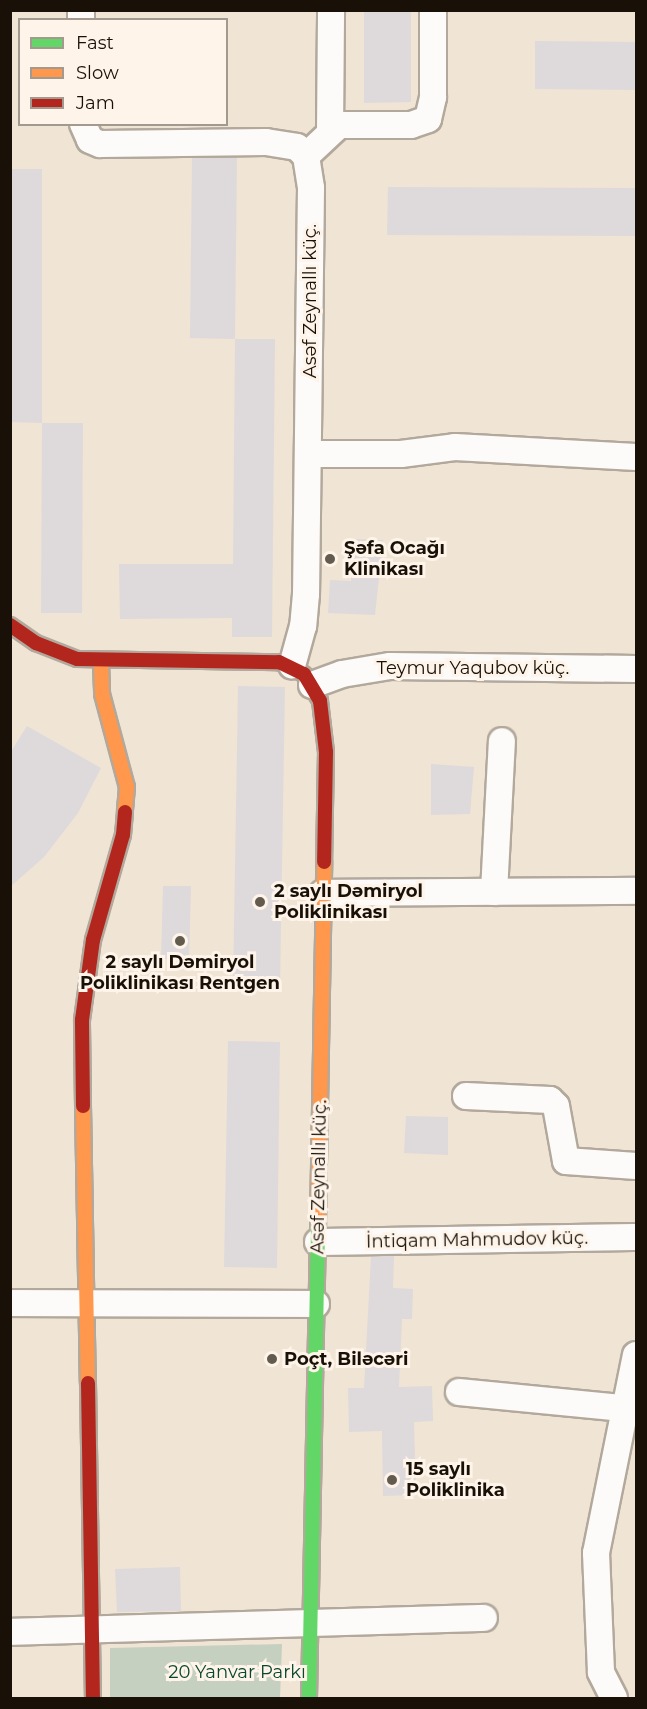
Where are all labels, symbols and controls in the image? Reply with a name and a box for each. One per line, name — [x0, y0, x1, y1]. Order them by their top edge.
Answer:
legend — [18, 18, 228, 126]
text: Fast — [76, 32, 114, 54]
text: Slow — [76, 62, 119, 84]
text: Jam — [76, 92, 115, 114]
street label: Asəf Zeynallı küç. — [299, 224, 321, 378]
place label: Şəfa Ocağı Klinikası — [344, 538, 445, 580]
marker: Şəfa Ocağı Klinikası — [321, 550, 339, 568]
street label: Teymur Yaqubov küç. — [377, 657, 569, 679]
place label: 2 saylı Dəmiryol Poliklinikası — [274, 881, 423, 924]
marker: 2 saylı Dəmiryol Poliklinikası — [251, 893, 269, 911]
marker: 2 saylı Dəmiryol Poliklinikası Rentgen — [171, 932, 189, 950]
place label: 2 saylı Dəmiryol Poliklinikası Rentgen — [80, 952, 280, 994]
street label: Asəf Zeynallı küç. — [307, 1100, 331, 1254]
street label: İntiqam Mahmudov küç. — [366, 1227, 588, 1253]
place label: Poçt, Biləcəri — [284, 1348, 408, 1370]
marker: Poçt, Biləcəri — [265, 1352, 279, 1366]
place label: 15 saylı Poliklinika — [406, 1459, 505, 1502]
marker: 15 saylı Poliklinika — [383, 1471, 401, 1489]
park label: 20 Yanvar Parkı — [168, 1661, 306, 1683]

